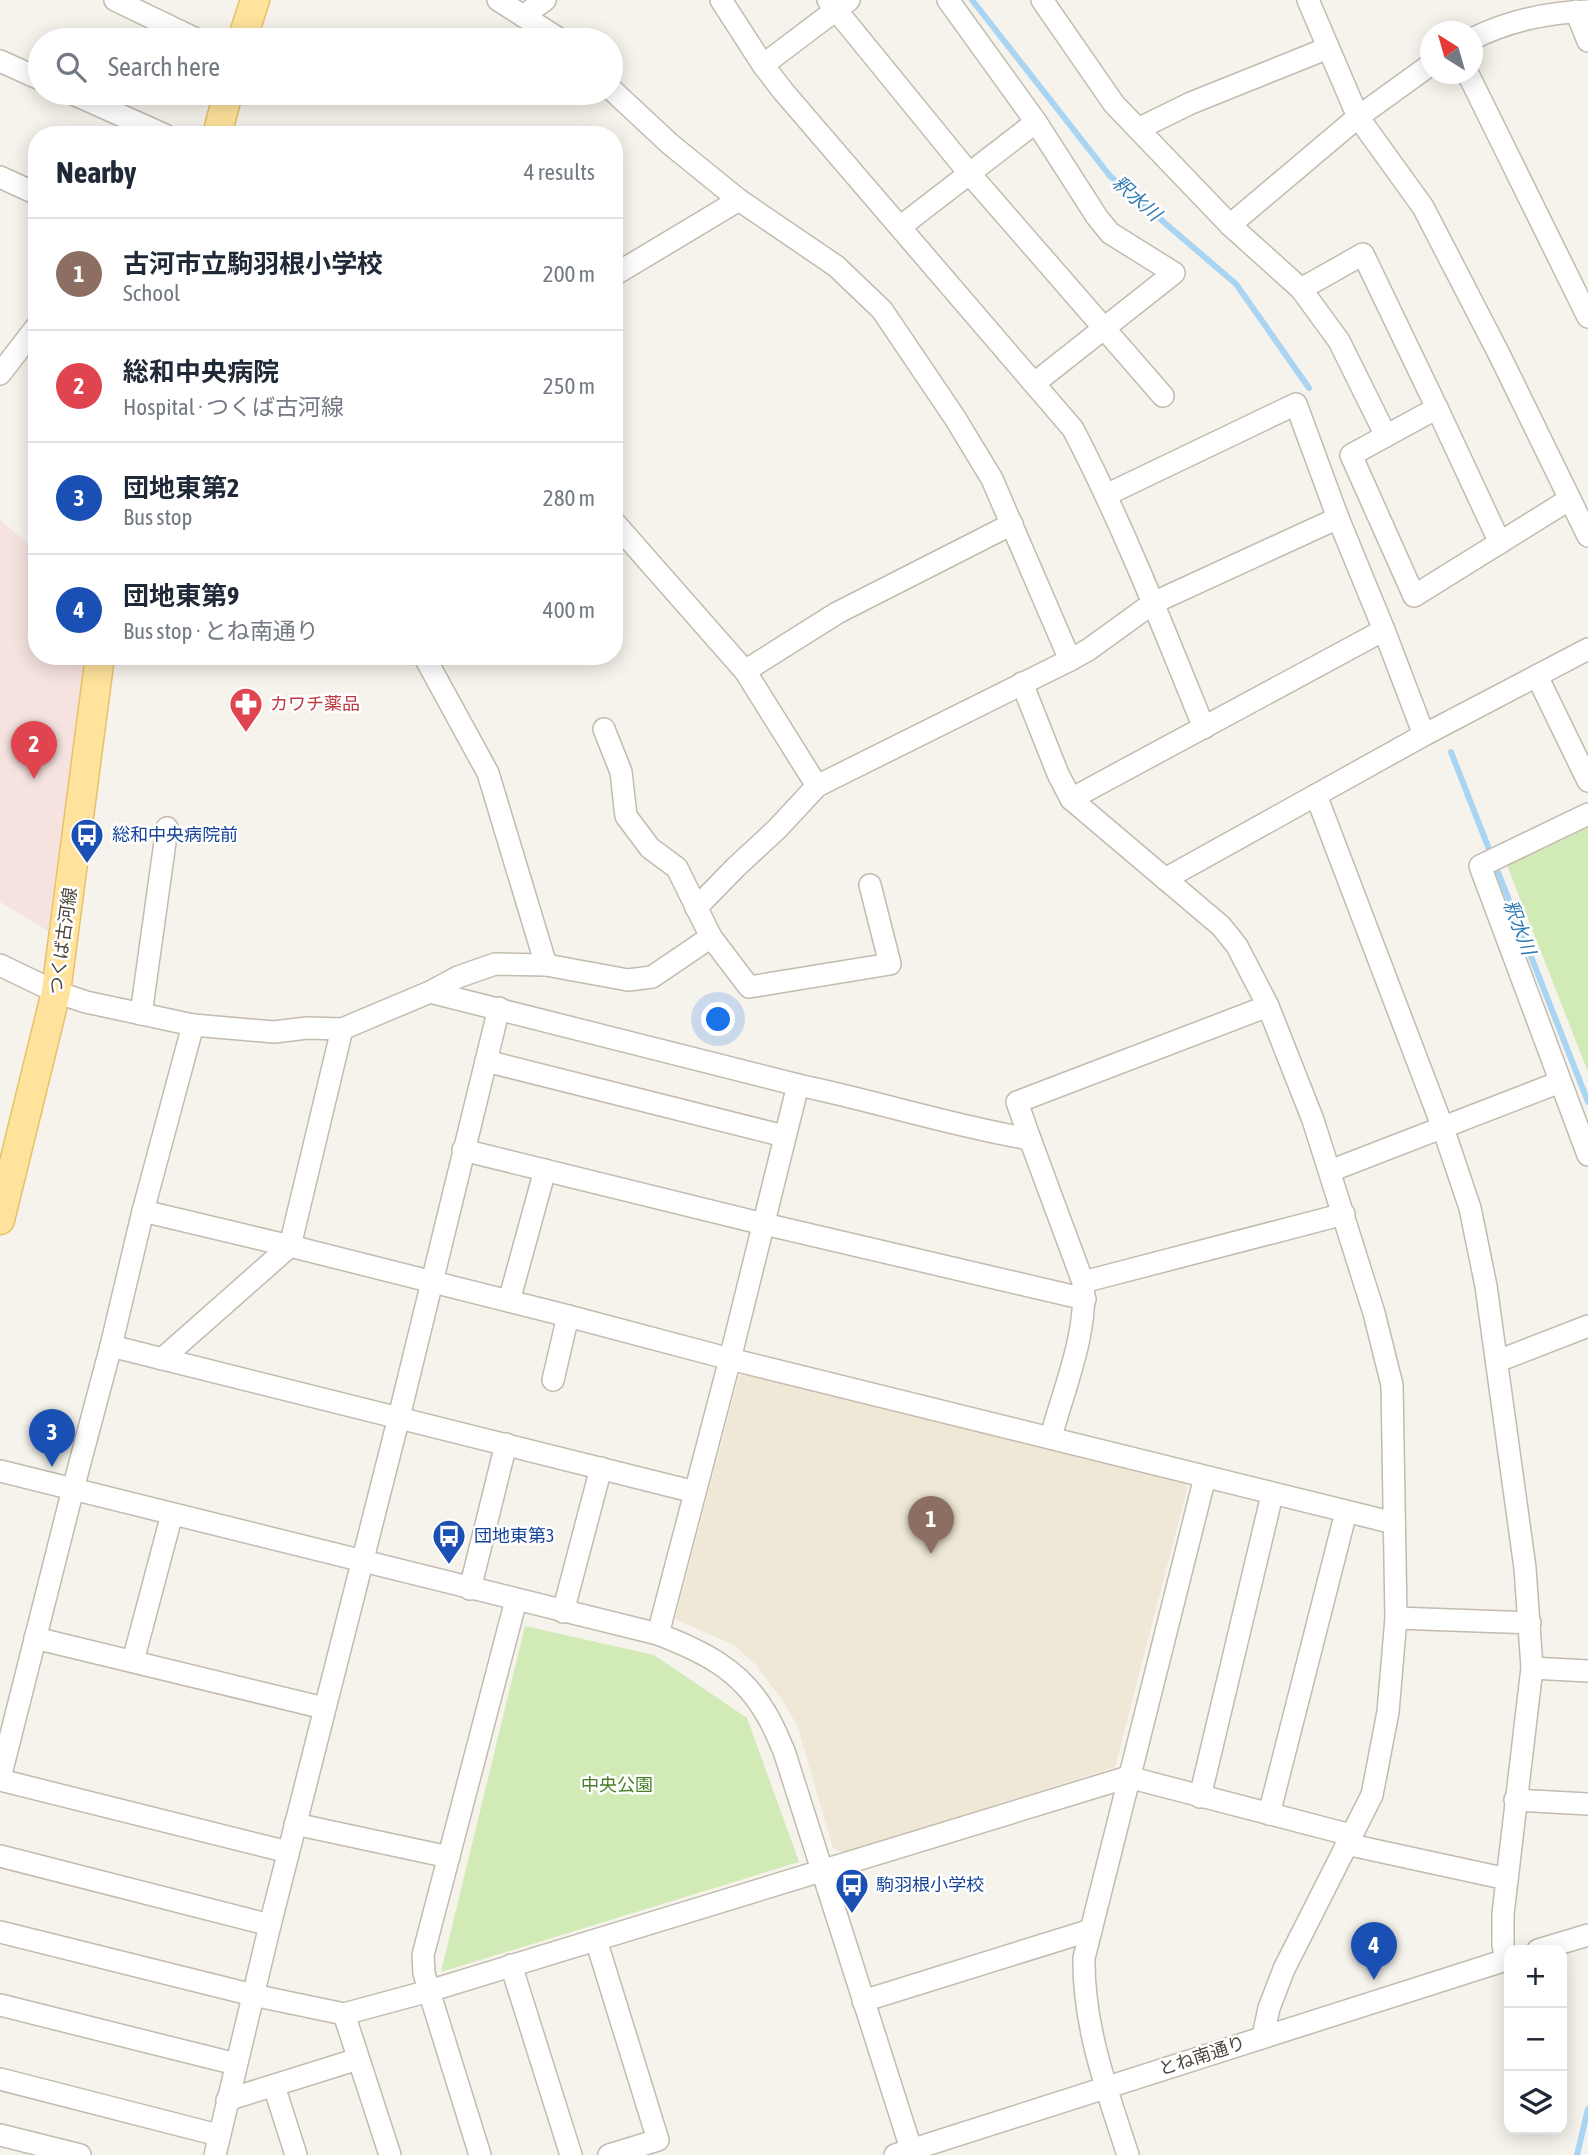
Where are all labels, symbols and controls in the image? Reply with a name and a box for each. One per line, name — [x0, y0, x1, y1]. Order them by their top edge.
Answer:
north arrow — [1420, 21, 1483, 84]
search box — [28, 28, 623, 105]
icon: search — [52, 48, 90, 86]
text: Search here — [108, 52, 220, 82]
text: Nearby — [56, 155, 136, 189]
text: 4 results — [524, 159, 595, 185]
water label: 釈水川 — [1108, 171, 1167, 226]
text: 古河市立駒羽根小学校 — [123, 249, 383, 279]
text: 1 — [74, 261, 84, 287]
text: 200 m — [543, 261, 595, 287]
text: School — [123, 280, 180, 306]
text: 総和中央病院 — [123, 357, 279, 387]
text: 2 — [74, 373, 84, 399]
text: 250 m — [543, 373, 595, 399]
text: Hospital · つくば古河線 — [123, 394, 344, 420]
text: 団地東第2 — [123, 473, 239, 503]
text: 3 — [74, 485, 84, 511]
text: 280 m — [543, 485, 595, 511]
text: Bus stop — [123, 504, 193, 530]
text: 団地東第9 — [123, 581, 239, 611]
text: 4 — [74, 597, 84, 623]
text: 400 m — [543, 597, 595, 623]
text: Bus stop · とね南通り — [123, 618, 319, 644]
pharmacy icon: カワチ薬品 — [227, 685, 265, 734]
place label: カワチ薬品 — [270, 693, 360, 714]
pin: 2 — [11, 721, 57, 779]
bus stop icon: 総和中央病院前 — [68, 816, 106, 865]
place label: 総和中央病院前 — [112, 824, 238, 845]
street label: つくば古河線 — [45, 886, 80, 996]
water label: 釈水川 — [1500, 896, 1541, 959]
your location — [701, 1002, 735, 1036]
pin: 3 — [29, 1409, 75, 1467]
pin: 1 — [908, 1496, 954, 1554]
bus stop icon: 団地東第3 — [430, 1517, 468, 1566]
place label: 団地東第3 — [474, 1525, 554, 1546]
park label: 中央公園 — [581, 1774, 653, 1795]
bus stop icon: 駒羽根小学校 — [833, 1866, 871, 1915]
place label: 駒羽根小学校 — [876, 1874, 984, 1895]
pin: 4 — [1351, 1922, 1397, 1980]
map controls — [1504, 1945, 1567, 2134]
button: + — [1504, 1945, 1567, 2008]
button: − — [1504, 2008, 1567, 2071]
street label: とね南通り — [1156, 2032, 1248, 2079]
button: layers — [1504, 2071, 1567, 2134]

